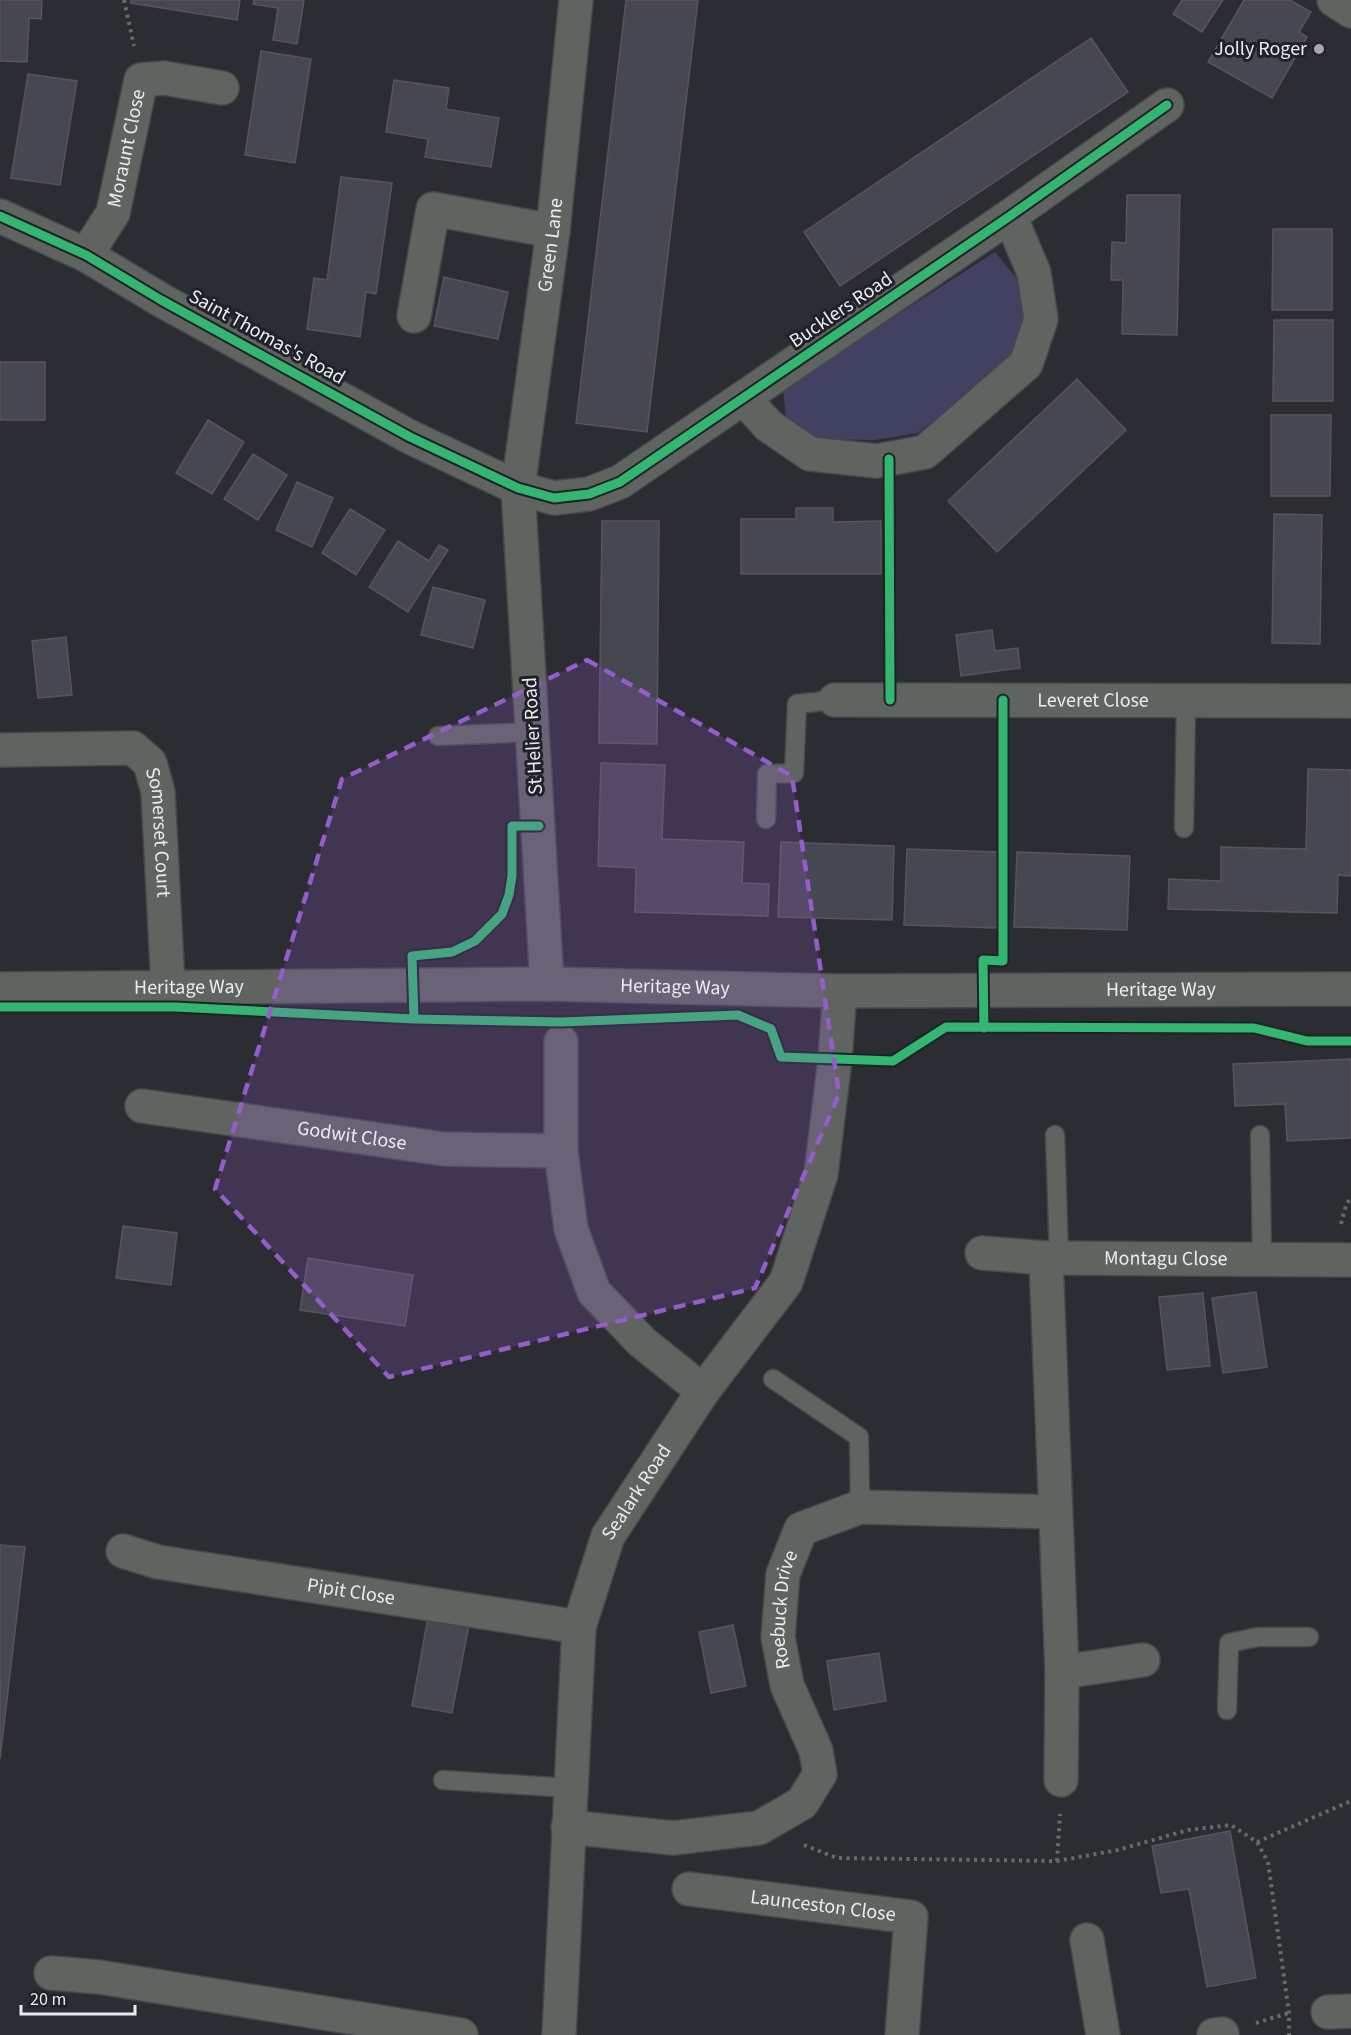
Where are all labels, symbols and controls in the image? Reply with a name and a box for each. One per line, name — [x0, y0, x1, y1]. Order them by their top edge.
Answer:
place label: Jolly Roger — [1214, 35, 1307, 63]
marker: Jolly Roger — [1312, 42, 1326, 56]
street label: Moraunt Close — [101, 87, 153, 210]
street label: Green Lane — [531, 197, 570, 294]
street label: Bucklers Road — [784, 265, 898, 355]
street label: Saint Thomas's Road — [184, 282, 350, 392]
street label: St Helier Road — [516, 676, 550, 796]
street label: Leveret Close — [1037, 686, 1149, 715]
street label: Somerset Court — [138, 764, 177, 898]
street label: Heritage Way — [620, 972, 731, 1002]
street label: Heritage Way — [134, 973, 245, 1002]
street label: Heritage Way — [1106, 976, 1217, 1004]
street label: Godwit Close — [295, 1114, 408, 1158]
street label: Montagu Close — [1104, 1244, 1228, 1273]
street label: Sealark Road — [595, 1439, 678, 1546]
street label: Roebuck Drive — [764, 1546, 805, 1671]
street label: Pipit Close — [305, 1571, 397, 1612]
street label: Launceston Close — [749, 1883, 897, 1929]
scale bar — [21, 1978, 135, 2016]
text: 20 m — [30, 1987, 66, 2012]

